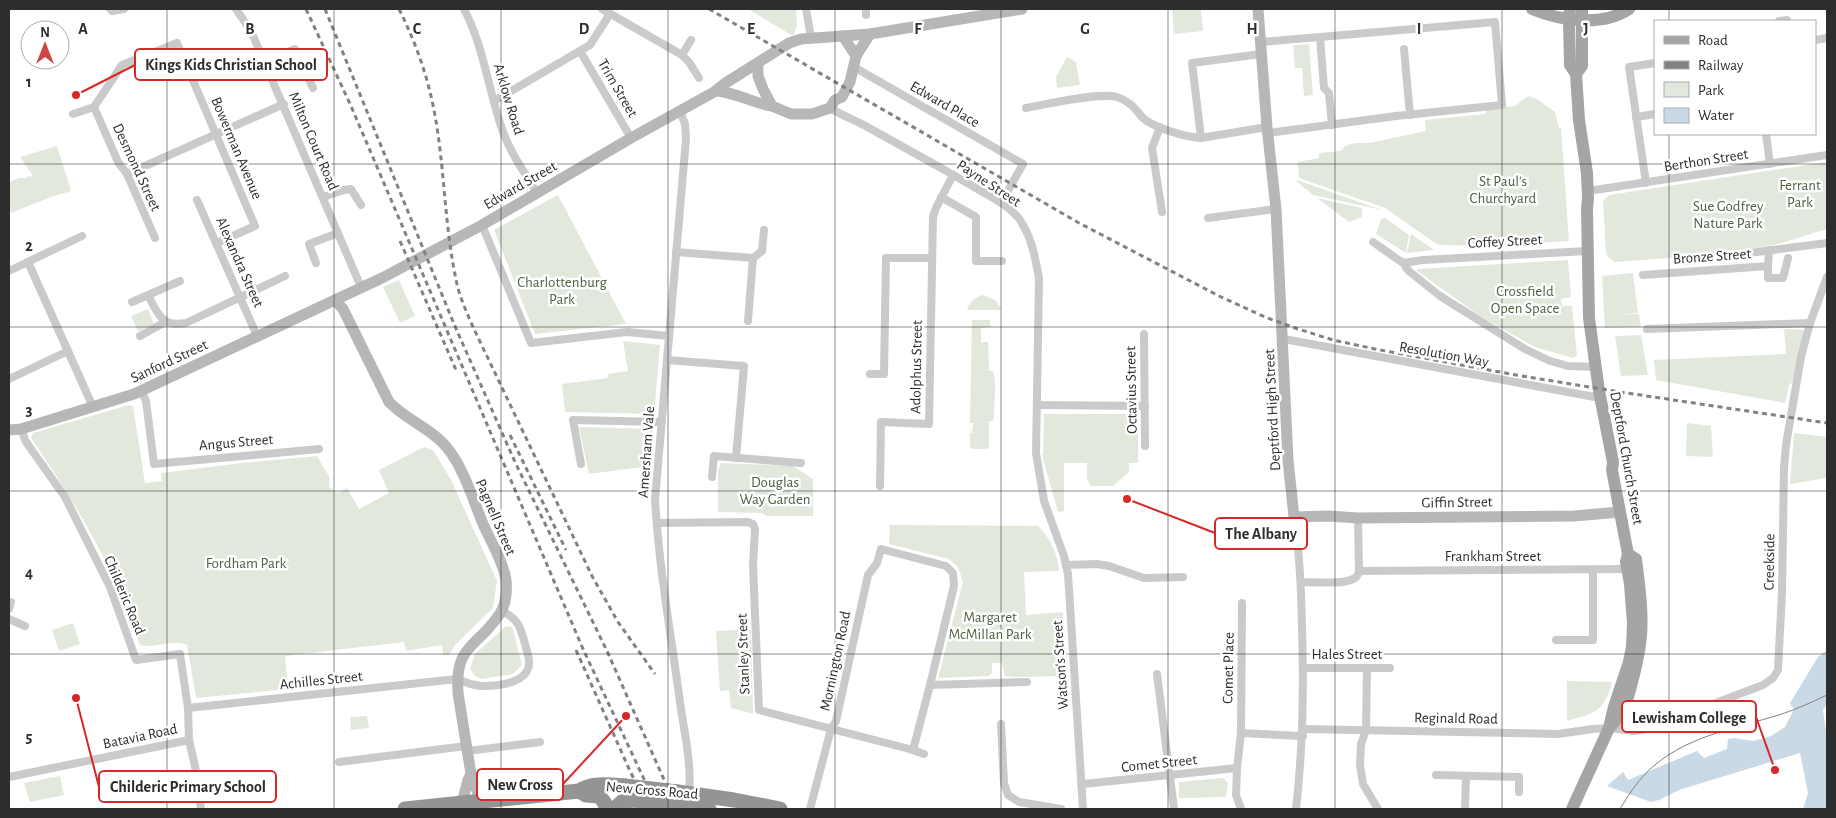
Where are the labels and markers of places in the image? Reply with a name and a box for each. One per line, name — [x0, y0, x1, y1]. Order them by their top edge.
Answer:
callout: Kings Kids Christian School — [135, 49, 327, 80]
callout: The Albany — [1215, 518, 1307, 549]
callout: Lewisham College — [1622, 701, 1756, 732]
callout: New Cross — [477, 769, 563, 800]
callout: Childeric Primary School — [99, 771, 276, 802]

